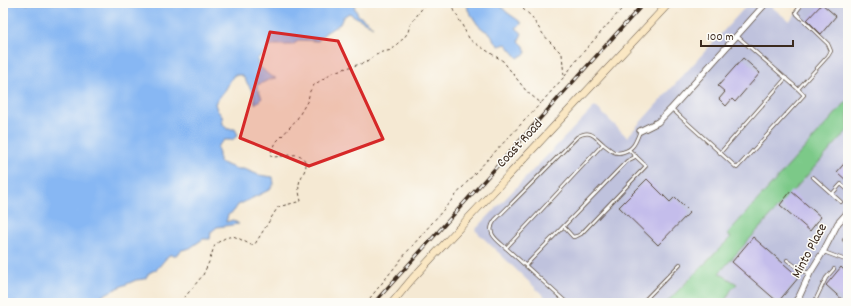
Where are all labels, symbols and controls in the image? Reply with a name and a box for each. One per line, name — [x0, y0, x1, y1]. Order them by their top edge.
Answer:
scale bar — [701, 22, 793, 48]
text: 100 m — [707, 29, 734, 46]
street label: Coast Road — [492, 115, 548, 173]
street label: Minto Place — [787, 220, 833, 282]

